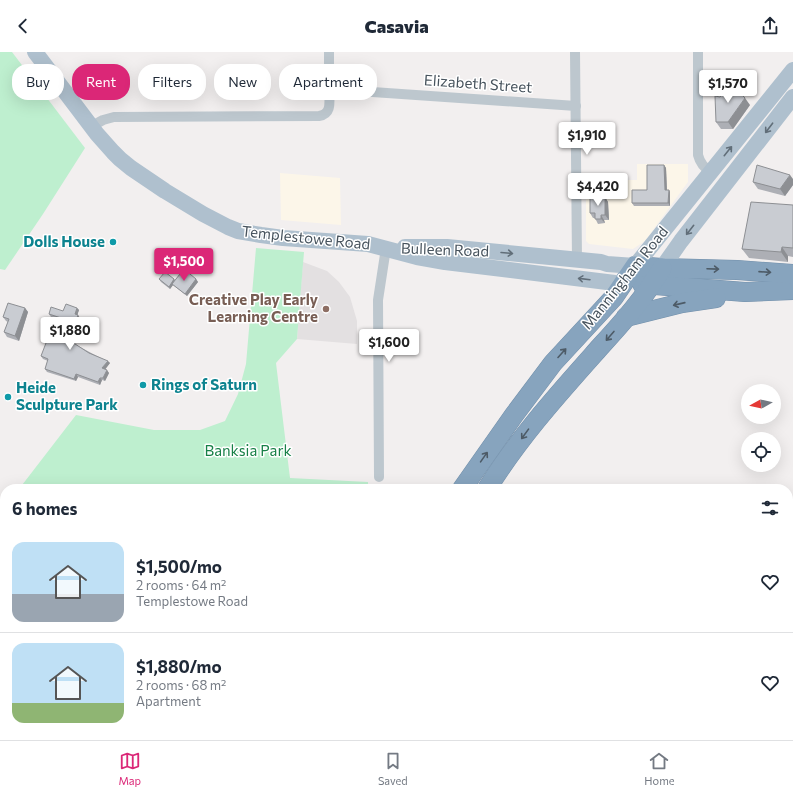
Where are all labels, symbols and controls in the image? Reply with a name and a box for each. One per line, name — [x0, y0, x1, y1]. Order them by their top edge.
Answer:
icon: back — [12, 15, 34, 37]
text: Casavia — [364, 15, 429, 37]
icon: share — [759, 15, 781, 37]
chip: Buy — [12, 64, 64, 100]
chip: Rent — [72, 64, 130, 100]
chip: Filters — [138, 64, 206, 100]
chip: New — [214, 64, 271, 100]
chip: Apartment — [279, 64, 377, 100]
street label: Elizabeth Street — [423, 70, 533, 96]
pin: $1,570 — [695, 70, 761, 104]
text: $1,570 — [708, 75, 748, 91]
pin: $1,910 — [554, 122, 620, 156]
one-way arrow — [765, 122, 773, 133]
text: $1,910 — [568, 127, 606, 143]
one-way arrow — [724, 145, 732, 156]
pin: $4,420 — [565, 173, 631, 207]
text: $4,420 — [577, 178, 619, 194]
street label: Templestowe Road — [241, 221, 371, 253]
street label: Manningham Road — [577, 222, 671, 332]
one-way arrow — [685, 225, 694, 236]
place label: Dolls House — [23, 232, 105, 250]
marker: Dolls House — [108, 237, 118, 247]
street label: Bulleen Road — [401, 238, 489, 260]
pin: $1,500 — [151, 248, 217, 282]
one-way arrow — [500, 249, 513, 256]
text: $1,500 — [163, 253, 205, 269]
one-way arrow — [706, 266, 719, 273]
one-way arrow — [758, 268, 771, 275]
one-way arrow — [578, 275, 591, 283]
place label: Creative Play Early Learning Centre — [189, 290, 319, 325]
one-way arrow — [673, 300, 686, 308]
marker: Creative Play Early Learning Centre — [321, 304, 331, 314]
pin: $1,880 — [37, 317, 103, 351]
text: $1,880 — [49, 322, 91, 338]
pin: $1,600 — [356, 329, 422, 363]
one-way arrow — [605, 331, 614, 341]
text: $1,600 — [368, 334, 410, 350]
one-way arrow — [558, 348, 567, 359]
place label: Rings of Saturn — [151, 375, 257, 393]
place label: Heide Sculpture Park — [16, 378, 118, 413]
marker: Rings of Saturn — [138, 380, 148, 390]
north arrow — [741, 384, 781, 424]
map controls — [741, 384, 781, 472]
marker: Heide Sculpture Park — [3, 392, 13, 402]
one-way arrow — [521, 429, 529, 440]
button: locate — [741, 432, 781, 472]
park label: Banksia Park — [204, 441, 292, 459]
one-way arrow — [480, 452, 488, 463]
icon: filters — [759, 497, 781, 519]
text: 6 homes — [12, 498, 77, 519]
text: $1,500/mo — [136, 556, 222, 577]
icon: home — [44, 558, 92, 606]
icon: heart — [759, 571, 781, 593]
text: 2 rooms · 64 m² — [136, 577, 226, 593]
text: Templestowe Road — [136, 593, 248, 609]
text: $1,880/mo — [136, 656, 222, 677]
icon: home — [44, 659, 92, 707]
icon: heart — [759, 672, 781, 694]
text: 2 rooms · 68 m² — [136, 677, 226, 693]
text: Apartment — [136, 693, 201, 709]
tab: Map — [118, 750, 141, 787]
tab: Saved — [378, 750, 408, 787]
tab: Home — [644, 750, 675, 787]

